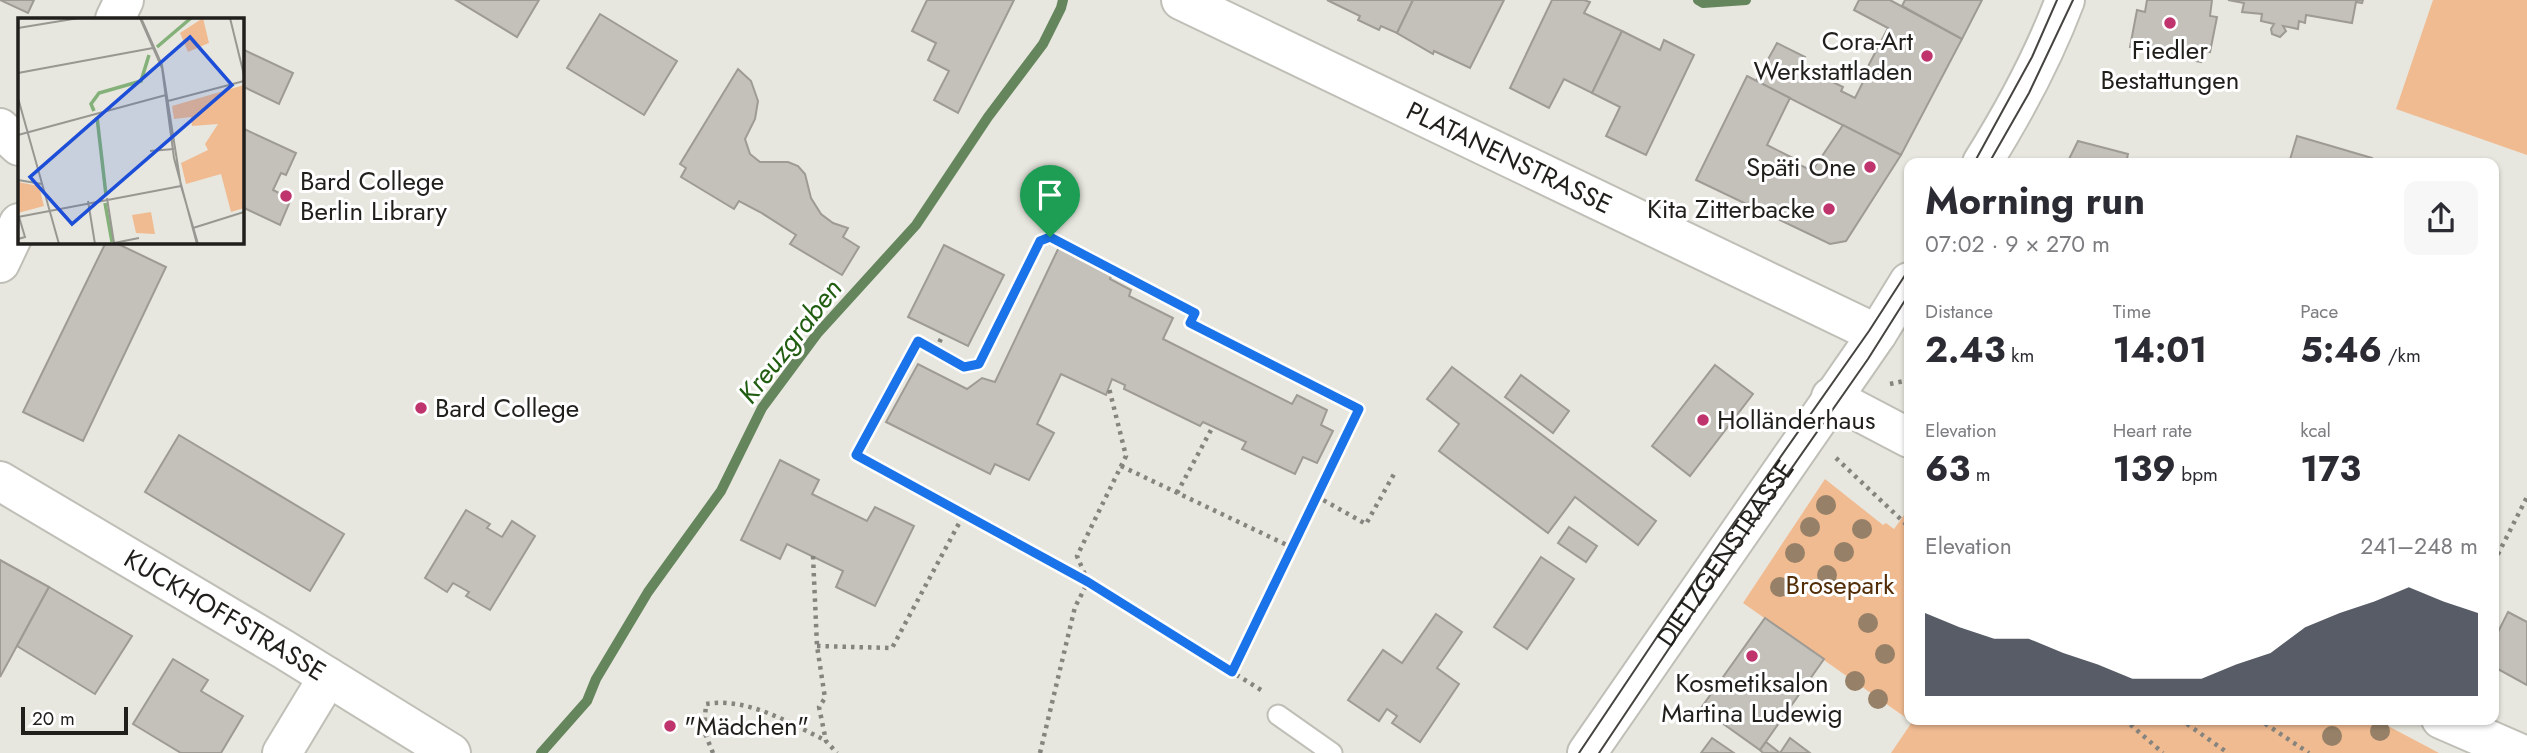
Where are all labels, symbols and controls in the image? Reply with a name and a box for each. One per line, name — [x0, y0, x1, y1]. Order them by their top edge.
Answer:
marker: Fiedler Bestattungen — [2162, 15, 2178, 31]
inset map — [18, 18, 243, 243]
place label: Cora-Art Werkstattladen — [1754, 22, 1914, 90]
place label: Fiedler Bestattungen — [2101, 31, 2239, 99]
marker: Cora-Art Werkstattladen — [1919, 48, 1935, 64]
street label: PLATANENSTRASSE — [1400, 92, 1618, 223]
place label: Späti One — [1746, 148, 1856, 186]
marker: Späti One — [1862, 159, 1878, 175]
place label: Bard College Berlin Library — [300, 162, 447, 230]
pin — [1020, 165, 1080, 237]
text: Morning run — [1925, 173, 2145, 228]
icon: arrive — [1031, 176, 1069, 214]
button: share — [2404, 181, 2478, 255]
marker: Bard College Berlin Library — [278, 188, 294, 204]
place label: Kita Zitterbacke — [1647, 190, 1815, 228]
marker: Kita Zitterbacke — [1821, 201, 1837, 217]
text: 07:02 · 9 × 270 m — [1925, 227, 2110, 261]
water label: Kreuzgraben — [728, 270, 852, 412]
text: Distance — [1925, 298, 1993, 325]
text: Time — [2113, 298, 2151, 325]
text: Pace — [2300, 298, 2338, 325]
text: 2.43 — [1925, 325, 2005, 375]
text: 14:01 — [2113, 325, 2207, 375]
text: 5:46 — [2300, 325, 2382, 375]
text: km — [2005, 342, 2034, 369]
text: /km — [2382, 342, 2421, 369]
place label: Bard College — [435, 389, 579, 427]
marker: Bard College — [413, 400, 429, 416]
place label: Holländerhaus — [1717, 401, 1875, 439]
marker: Holländerhaus — [1695, 412, 1711, 428]
text: Elevation — [1925, 417, 1997, 444]
text: Heart rate — [2113, 417, 2192, 444]
text: kcal — [2300, 417, 2331, 444]
text: 63 — [1925, 444, 1970, 494]
text: 139 — [2113, 444, 2176, 494]
text: 173 — [2300, 444, 2361, 494]
street label: DIETZGENSTRASSE — [1647, 452, 1803, 654]
text: m — [1970, 461, 1991, 488]
text: bpm — [2176, 461, 2218, 488]
text: Elevation — [1925, 529, 2012, 563]
text: 241–248 m — [2360, 529, 2478, 563]
street label: KUCKHOFFSTRASSE — [117, 540, 334, 690]
park label: Brosepark — [1786, 566, 1895, 604]
marker: Kosmetiksalon Martina Ludewig — [1744, 648, 1760, 664]
place label: Kosmetiksalon Martina Ludewig — [1661, 664, 1843, 732]
scale bar — [21, 704, 128, 736]
text: 20 m — [32, 705, 75, 732]
place label: "Mädchen" — [684, 707, 809, 745]
marker: "Mädchen" — [662, 718, 678, 734]

